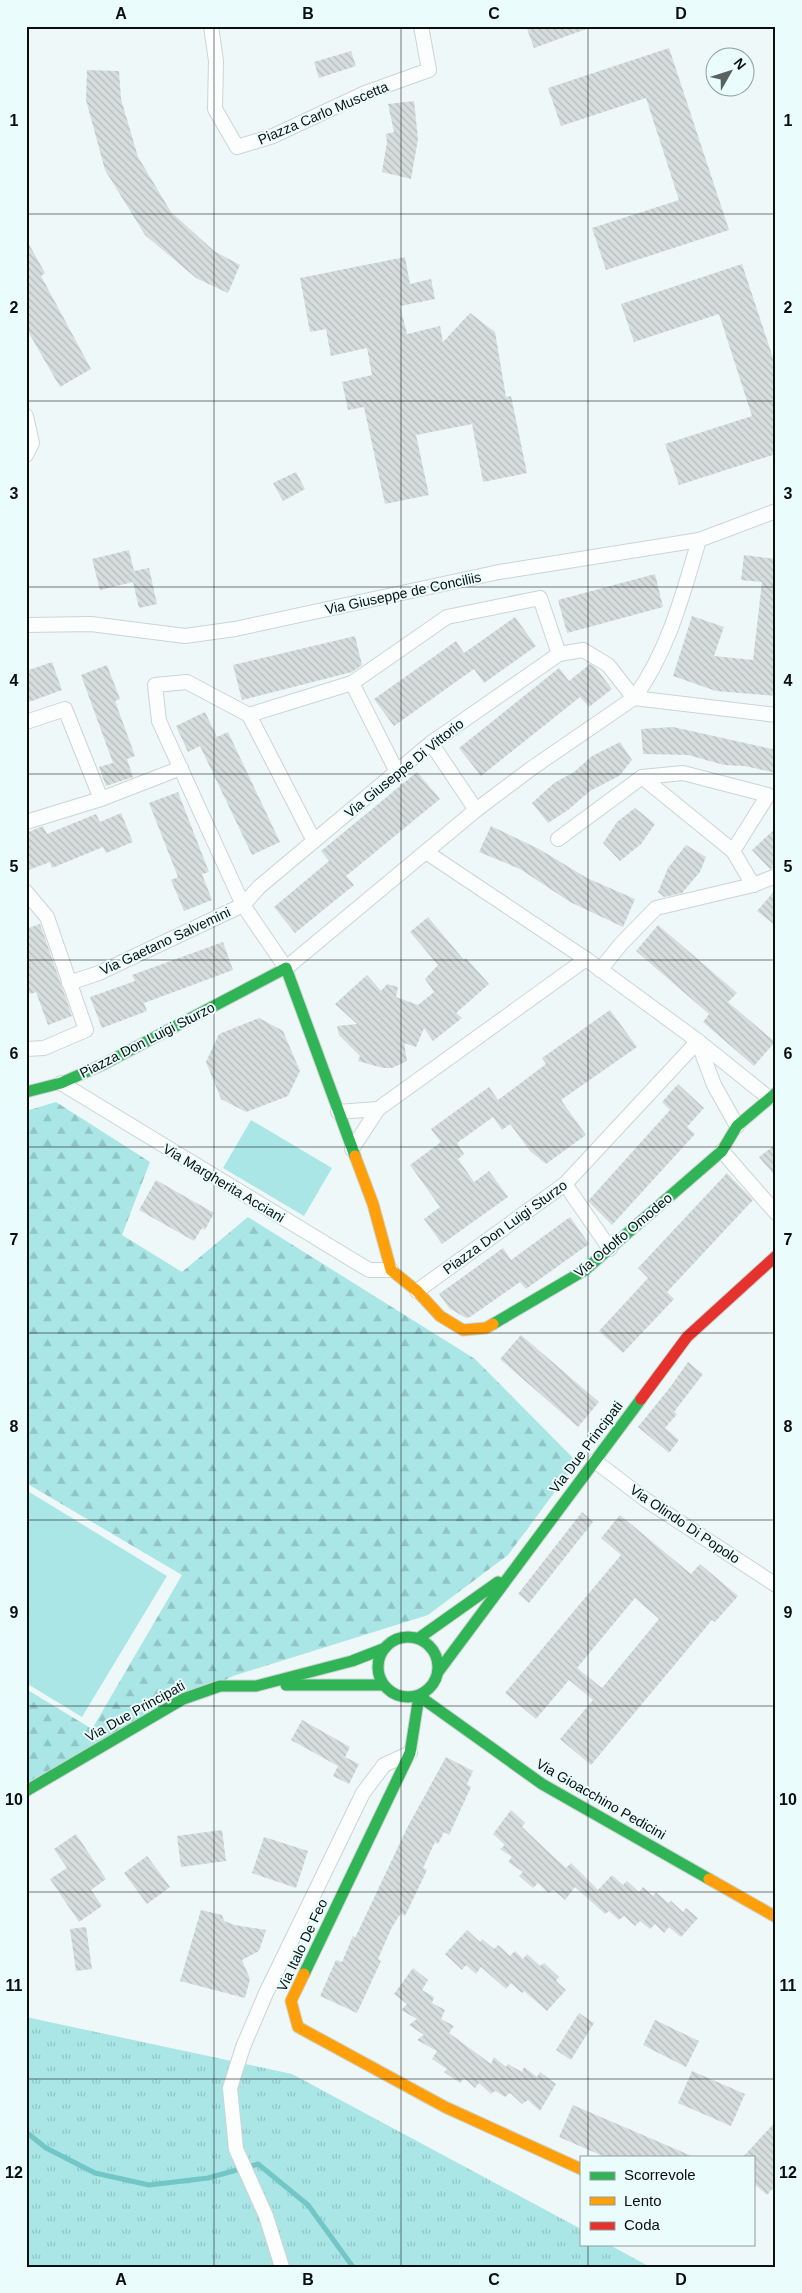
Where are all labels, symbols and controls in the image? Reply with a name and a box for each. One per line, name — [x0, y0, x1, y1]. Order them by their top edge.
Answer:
text: A — [115, 5, 127, 22]
text: B — [302, 5, 314, 22]
text: C — [488, 5, 500, 22]
text: D — [675, 5, 687, 22]
north arrow — [704, 48, 754, 98]
text: N — [731, 55, 750, 73]
street label: Piazza Carlo Muscetta — [255, 78, 391, 148]
text: 1 — [10, 112, 19, 129]
text: 1 — [784, 112, 793, 129]
text: 2 — [10, 299, 19, 316]
text: 2 — [784, 299, 793, 316]
text: 3 — [10, 485, 19, 502]
text: 3 — [784, 485, 793, 502]
street label: Via Giuseppe de Conciliis — [323, 569, 483, 617]
text: 4 — [10, 672, 19, 689]
text: 4 — [784, 672, 793, 689]
street label: Via Giuseppe Di Vittorio — [341, 715, 467, 821]
text: 5 — [10, 858, 19, 875]
text: 5 — [784, 858, 793, 875]
street label: Via Gaetano Salvemini — [97, 904, 233, 978]
street label: Piazza Don Luigi Sturzo — [77, 999, 217, 1081]
text: 6 — [10, 1045, 19, 1062]
text: 6 — [784, 1045, 793, 1062]
street label: Via Margherita Acciani — [160, 1140, 288, 1226]
street label: Piazza Don Luigi Sturzo — [440, 1176, 570, 1277]
street label: Via Odolfo Omodeo — [571, 1189, 675, 1281]
text: 7 — [10, 1231, 19, 1248]
text: 7 — [784, 1231, 793, 1248]
street label: Via Due Principati — [546, 1398, 626, 1496]
text: 8 — [10, 1418, 19, 1435]
text: 8 — [784, 1418, 793, 1435]
street label: Via Olindo Di Popolo — [627, 1481, 743, 1567]
text: 9 — [10, 1604, 19, 1621]
text: 9 — [784, 1604, 793, 1621]
street label: Via Due Principati — [83, 1677, 187, 1745]
street label: Via Gioacchino Pedicini — [533, 1755, 669, 1843]
text: 10 — [5, 1791, 23, 1808]
text: 10 — [779, 1791, 797, 1808]
street label: Via Italo De Feo — [274, 1896, 330, 1994]
text: 11 — [6, 1977, 23, 1994]
text: 11 — [780, 1977, 797, 1994]
legend — [580, 2156, 754, 2246]
text: 12 — [5, 2164, 23, 2181]
text: 12 — [779, 2164, 797, 2181]
text: Scorrevole — [624, 2166, 696, 2183]
text: Lento — [624, 2192, 662, 2209]
text: Coda — [624, 2216, 661, 2233]
text: A — [115, 2271, 127, 2288]
text: B — [302, 2271, 314, 2288]
text: C — [488, 2271, 500, 2288]
text: D — [675, 2271, 687, 2288]

